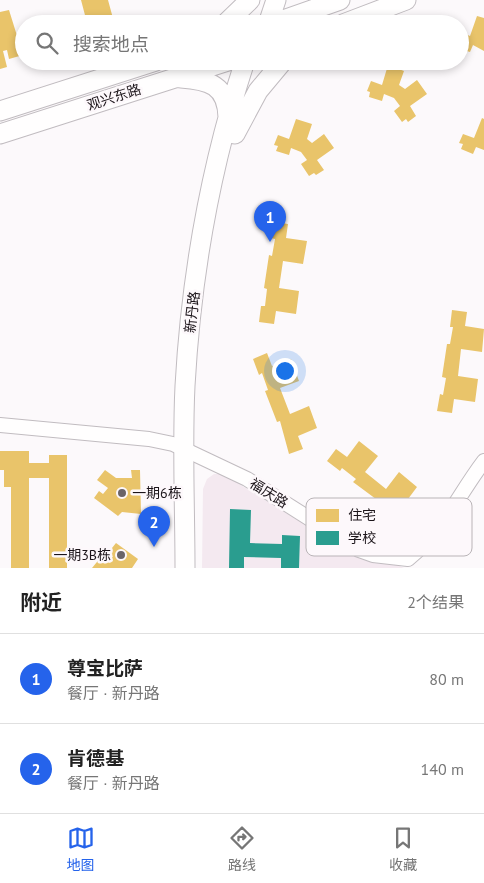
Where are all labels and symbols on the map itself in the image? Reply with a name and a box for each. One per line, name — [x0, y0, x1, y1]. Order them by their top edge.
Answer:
street label: 观兴东路 — [85, 80, 143, 114]
pin: 1 — [254, 201, 286, 242]
street label: 新丹路 — [181, 290, 203, 334]
your location — [272, 358, 298, 384]
street label: 福庆路 — [246, 474, 292, 512]
place label: 一期6栋 — [132, 484, 182, 502]
marker: 一期6栋 — [116, 487, 128, 499]
legend — [306, 498, 472, 556]
pin: 2 — [138, 506, 170, 547]
text: 住宅 — [348, 506, 376, 524]
text: 学校 — [348, 529, 376, 547]
place label: 一期3B栋 — [53, 546, 111, 564]
marker: 一期3B栋 — [115, 549, 127, 561]

